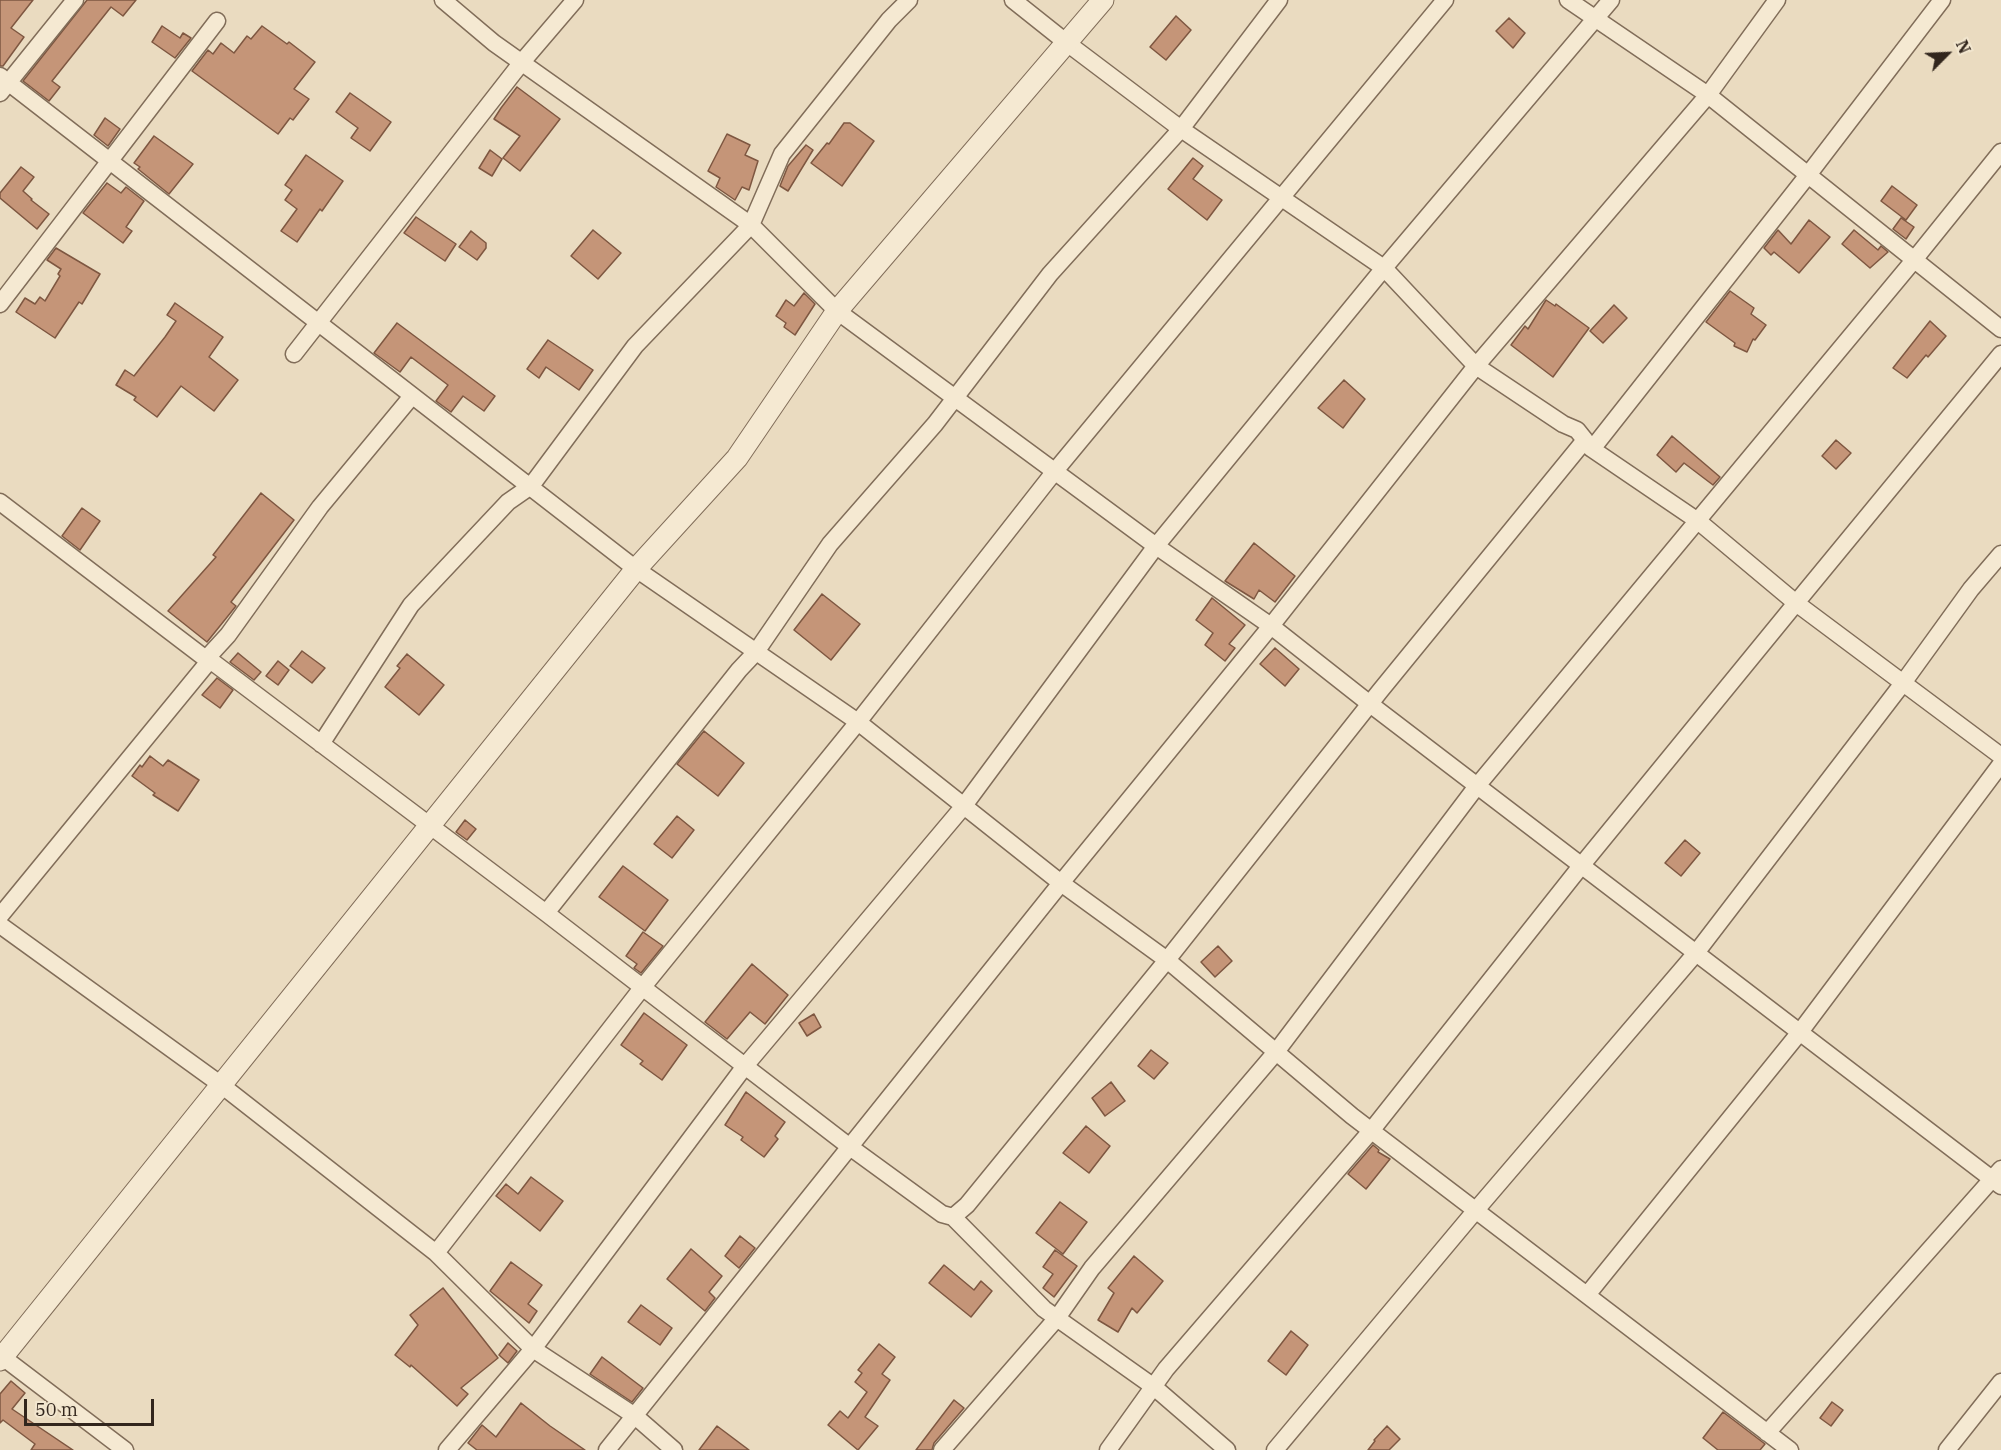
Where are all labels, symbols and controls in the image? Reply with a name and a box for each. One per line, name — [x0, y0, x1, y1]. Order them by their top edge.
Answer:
north arrow — [1917, 24, 1977, 84]
text: N — [1952, 37, 1975, 57]
scale bar — [27, 1387, 158, 1425]
text: 50 m — [35, 1398, 78, 1421]

